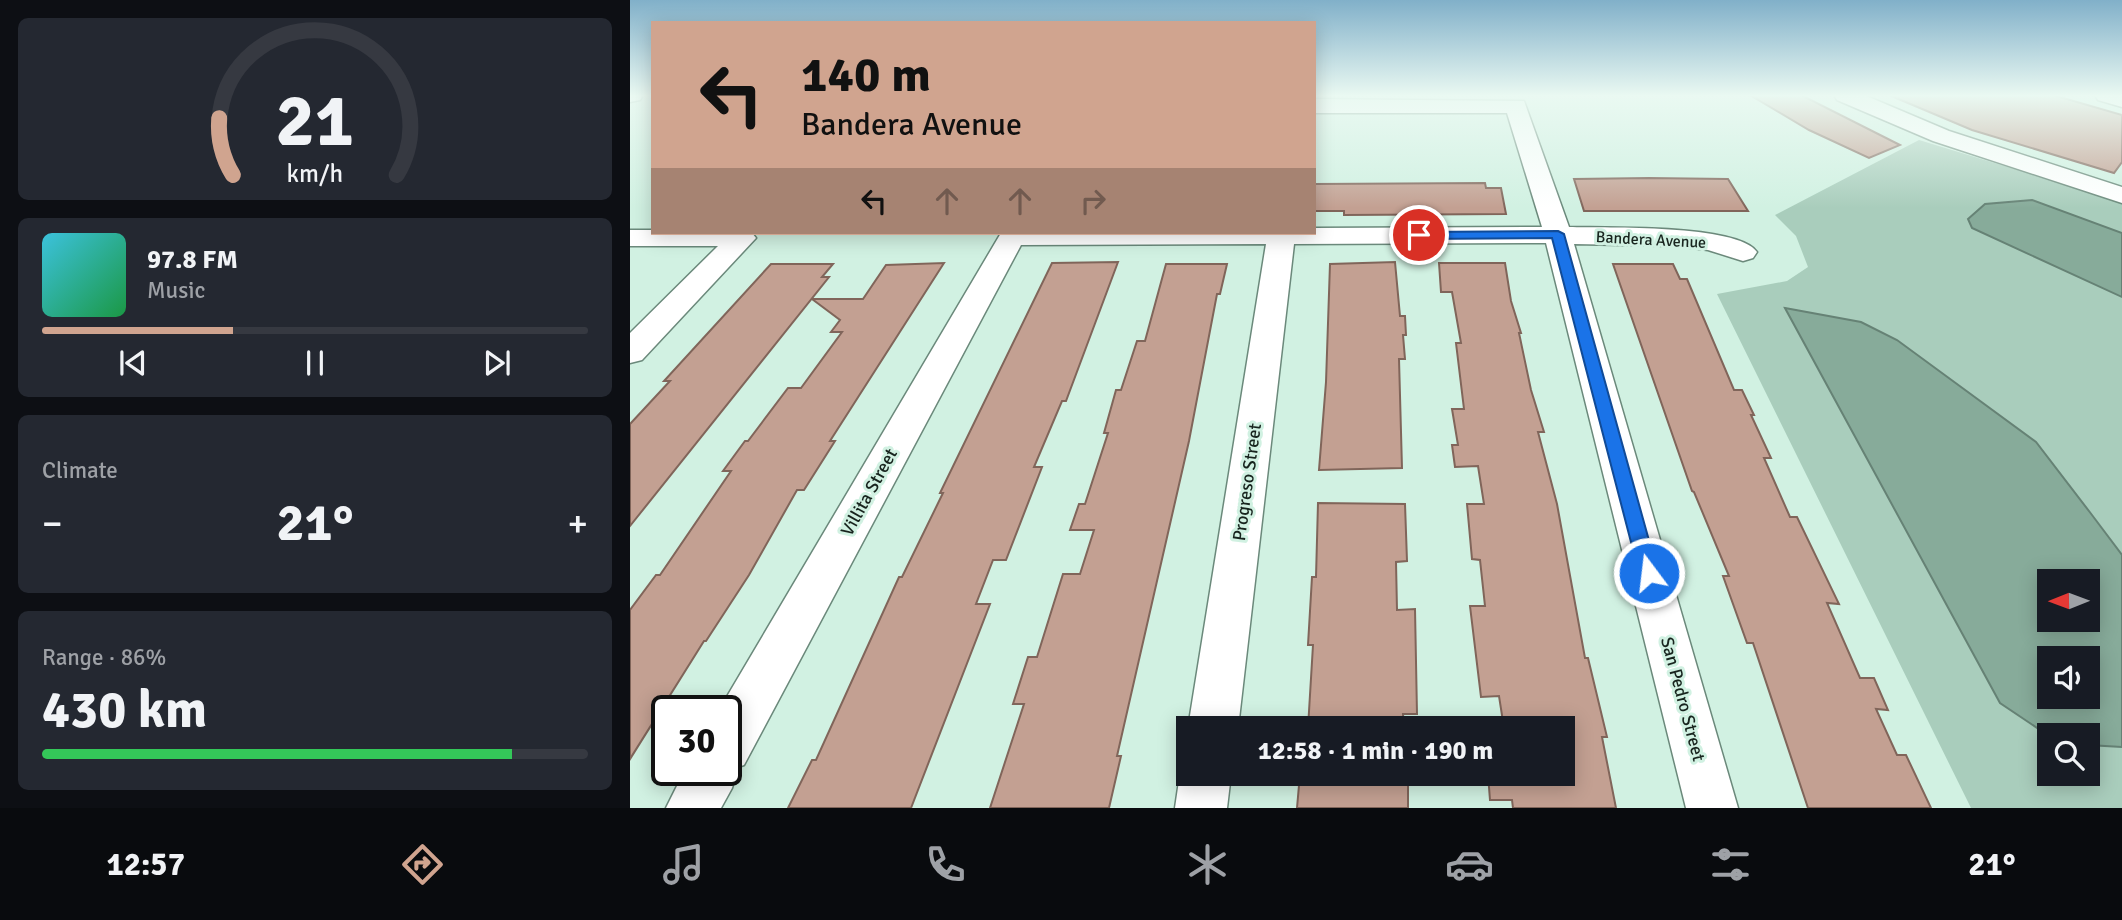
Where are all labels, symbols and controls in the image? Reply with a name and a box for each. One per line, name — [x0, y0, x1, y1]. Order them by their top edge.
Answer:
text: 140 m — [801, 45, 931, 105]
icon: left — [686, 49, 777, 140]
text: 21 — [276, 77, 354, 166]
text: Bandera Avenue — [801, 105, 1022, 144]
text: km/h — [287, 158, 343, 189]
icon: left — [855, 182, 893, 220]
icon: ahead — [928, 182, 966, 220]
icon: ahead — [1001, 182, 1039, 220]
icon: right — [1074, 182, 1112, 220]
pin — [1389, 205, 1449, 265]
icon: arrive — [1400, 216, 1438, 254]
street label: Bandera Avenue — [1595, 227, 1707, 253]
text: 97.8 FM — [147, 244, 238, 276]
text: Music — [147, 276, 205, 305]
icon: previous — [114, 344, 152, 382]
icon: pause — [296, 344, 334, 382]
icon: next — [478, 344, 516, 382]
street label: Progreso Street — [1228, 422, 1266, 542]
street label: Villita Street — [836, 444, 902, 540]
text: Climate — [42, 456, 118, 485]
text: 21° — [277, 491, 353, 555]
text: − — [42, 500, 63, 547]
text: + — [567, 500, 588, 547]
position arrow — [1612, 536, 1686, 610]
north arrow — [2037, 569, 2100, 632]
map controls — [2037, 569, 2100, 786]
street label: San Pedro Street — [1656, 634, 1710, 764]
text: Range · 86% — [42, 643, 166, 672]
button: sound — [2037, 646, 2100, 709]
text: 430 km — [42, 678, 207, 742]
speed limit sign: 30 — [651, 695, 742, 786]
button: search — [2037, 723, 2100, 786]
text: 12:58 · 1 min · 190 m — [1258, 735, 1493, 767]
icon: directions — [398, 840, 447, 889]
icon: music — [659, 840, 708, 889]
icon: phone — [921, 840, 970, 889]
icon: climate — [1183, 840, 1232, 889]
icon: car — [1445, 840, 1494, 889]
icon: filters — [1706, 840, 1755, 889]
text: 12:57 — [106, 845, 185, 884]
text: 21° — [1968, 845, 2016, 884]

